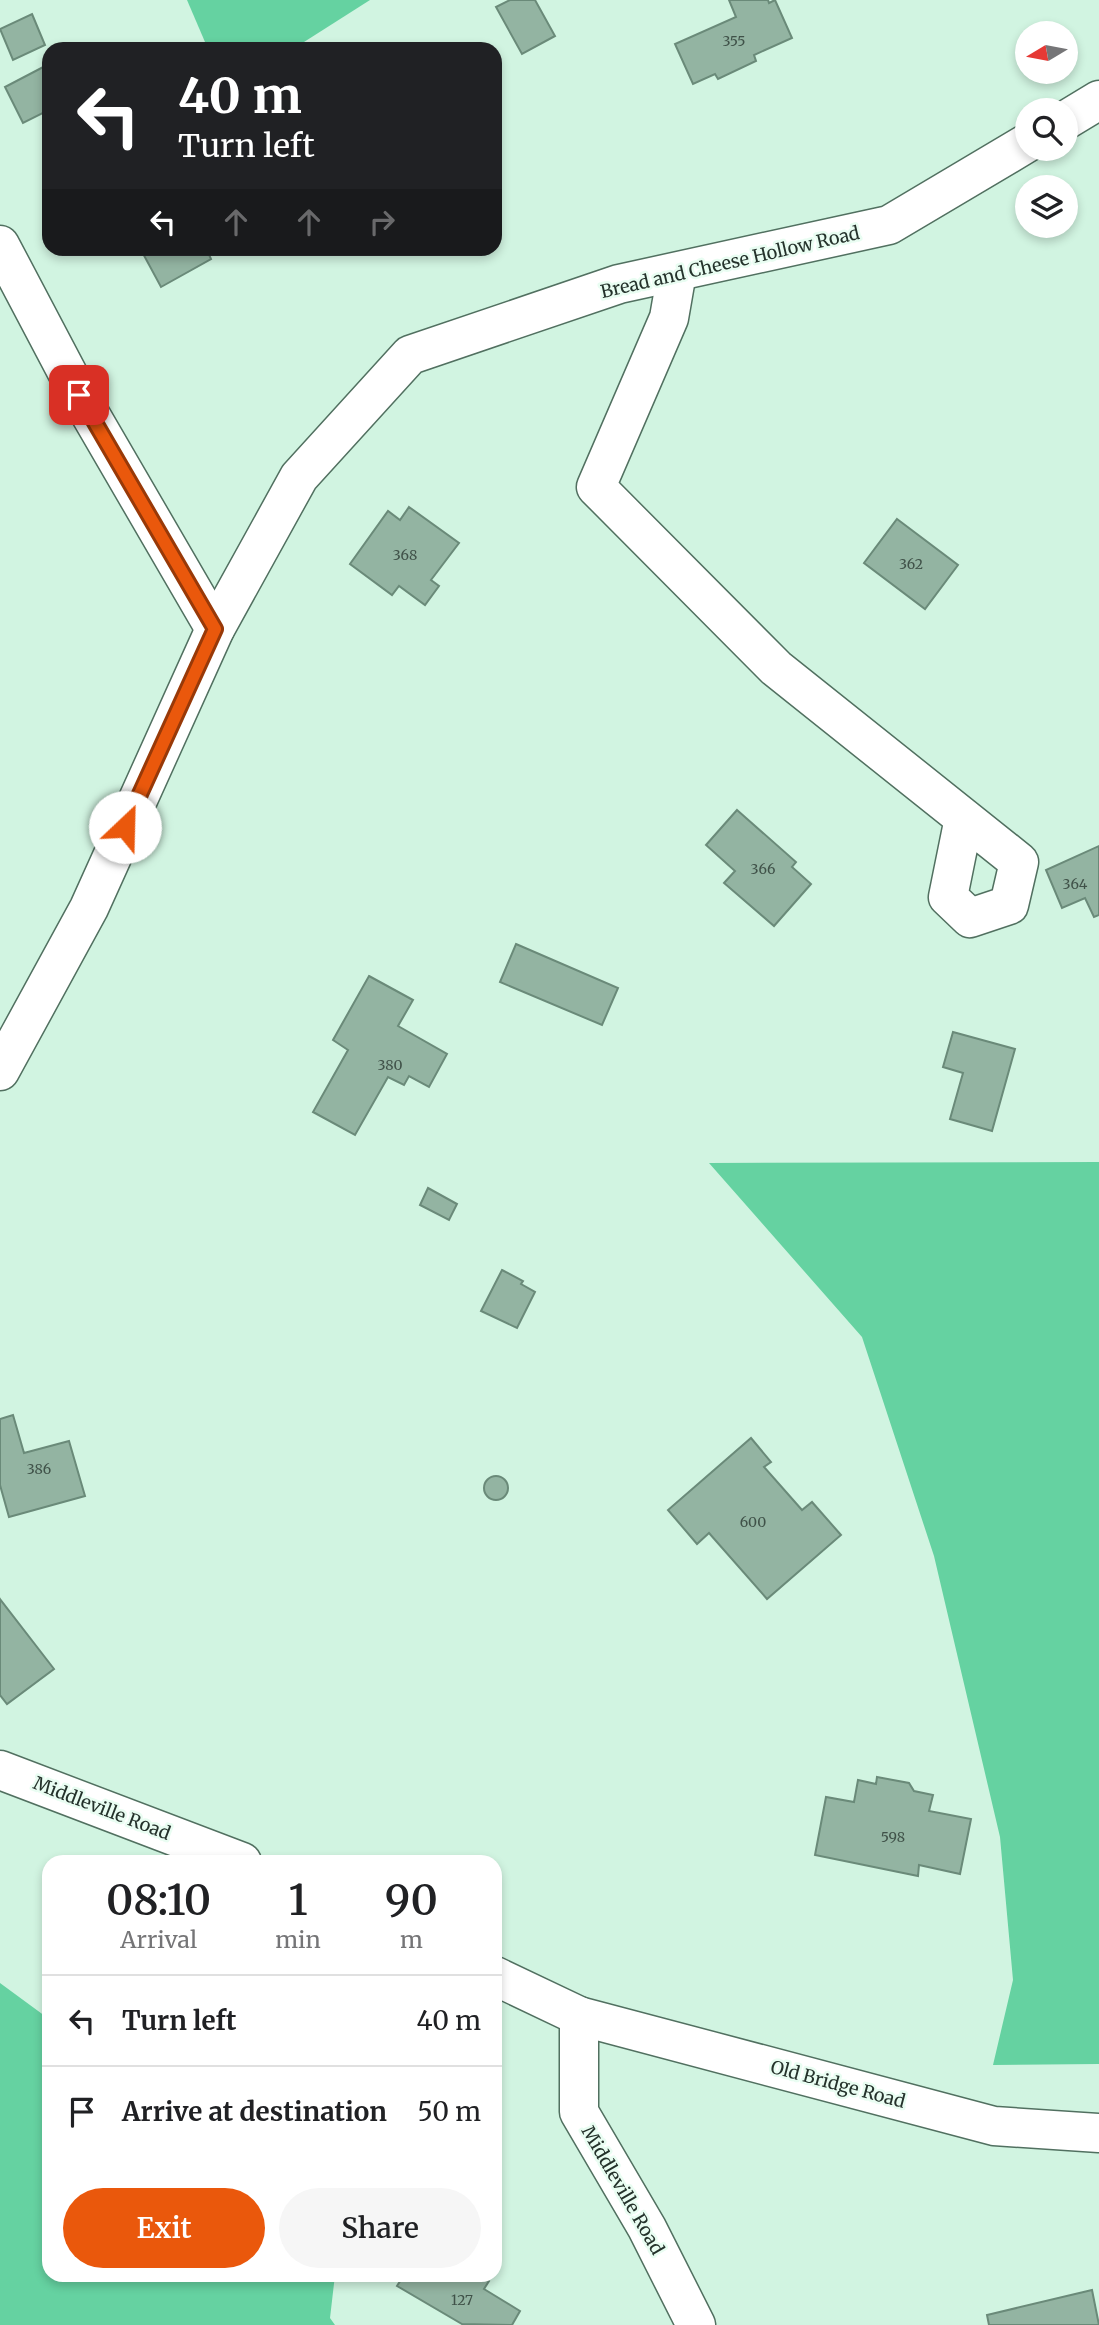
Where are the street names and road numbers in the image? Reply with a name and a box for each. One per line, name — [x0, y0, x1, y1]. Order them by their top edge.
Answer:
street label: Bread and Cheese Hollow Road — [598, 221, 862, 303]
street label: Middleville Road — [30, 1771, 174, 1845]
street label: Old Bridge Road — [768, 2055, 908, 2113]
street label: Middleville Road — [577, 2121, 669, 2259]

